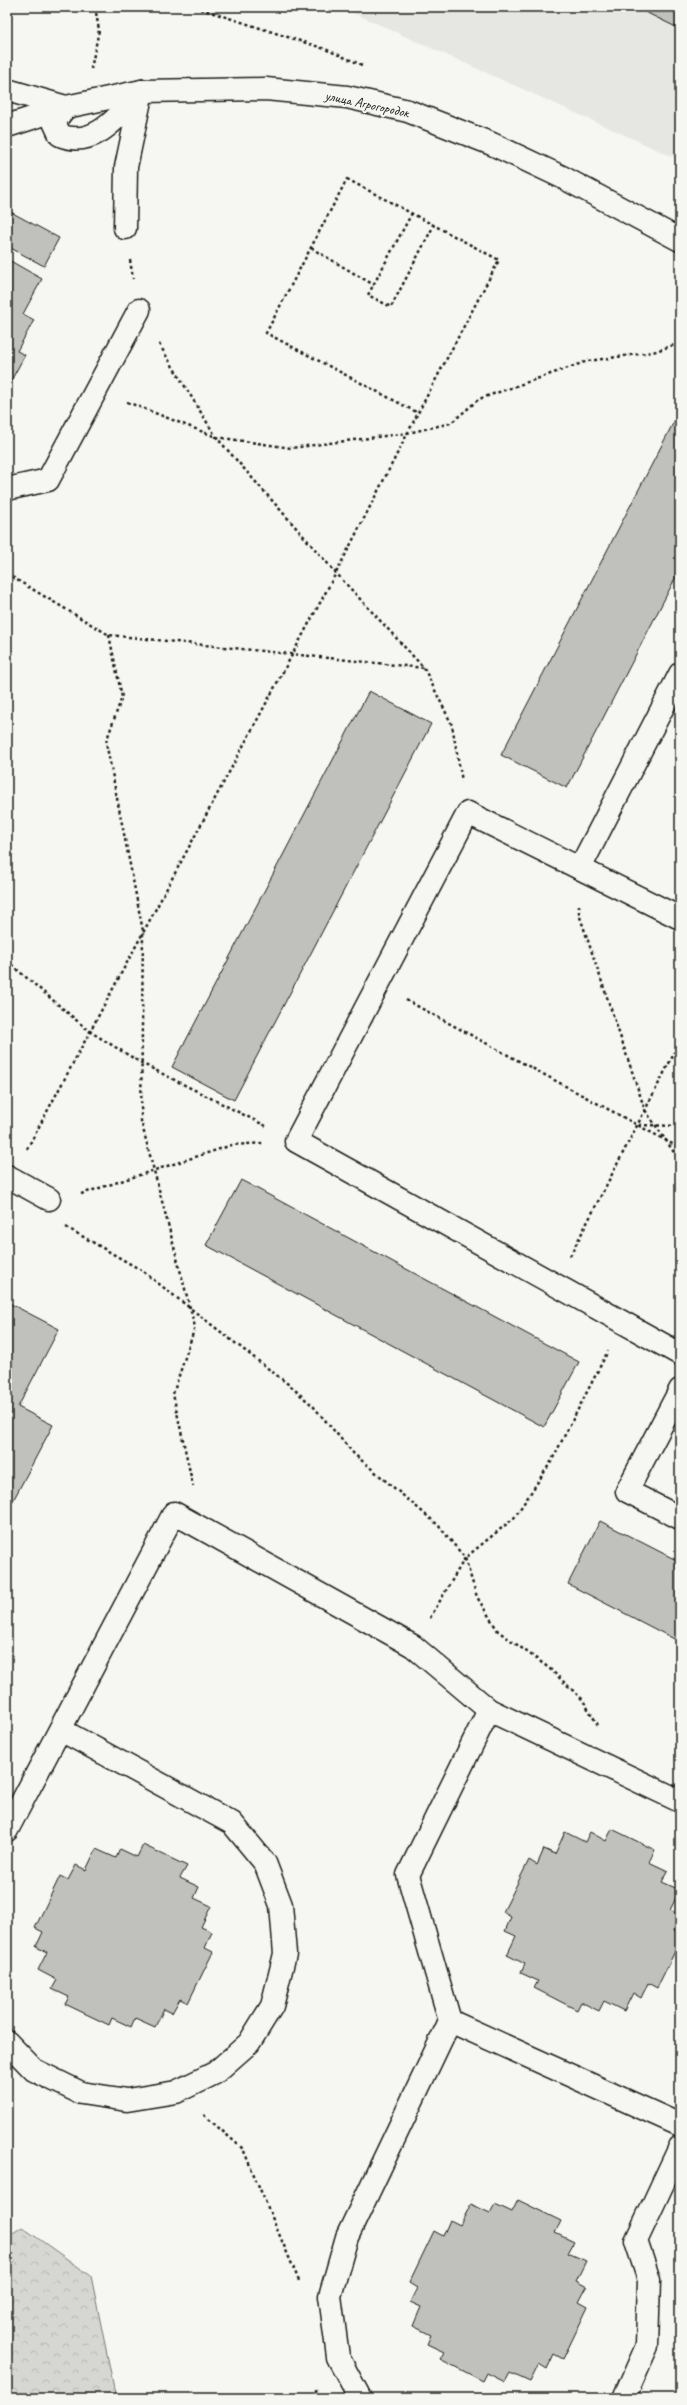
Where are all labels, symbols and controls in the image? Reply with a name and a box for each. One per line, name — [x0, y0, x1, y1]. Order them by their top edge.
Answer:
street label: улица Агрогородок — [323, 87, 412, 122]

